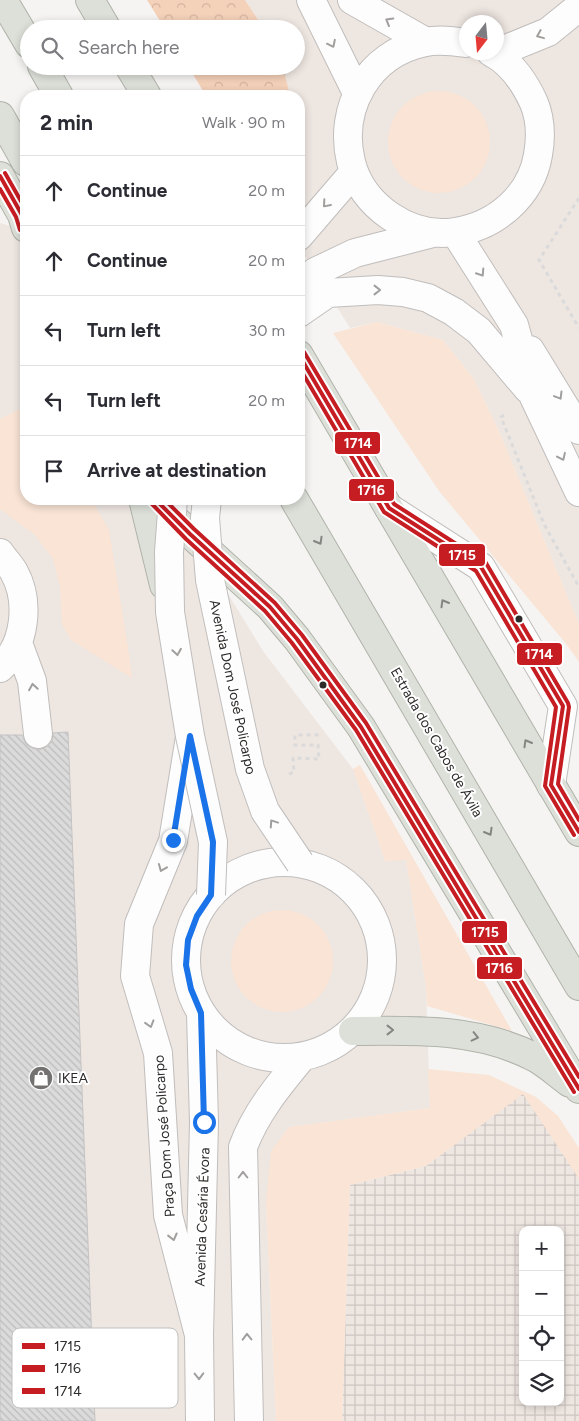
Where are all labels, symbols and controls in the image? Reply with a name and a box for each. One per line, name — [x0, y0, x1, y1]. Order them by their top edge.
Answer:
north arrow — [459, 15, 504, 60]
one-way arrow — [385, 17, 394, 27]
search box — [20, 20, 305, 75]
one-way arrow — [536, 30, 544, 40]
icon: search — [38, 34, 66, 62]
text: Search here — [78, 36, 180, 59]
one-way arrow — [326, 39, 336, 48]
text: 2 min — [40, 110, 93, 135]
text: Walk · 90 m — [202, 113, 285, 132]
icon: ahead — [40, 177, 68, 205]
text: Continue — [87, 179, 167, 202]
text: 20 m — [248, 181, 285, 200]
one-way arrow — [323, 198, 332, 207]
icon: ahead — [40, 247, 68, 275]
text: Continue — [87, 249, 167, 272]
text: 20 m — [248, 251, 285, 270]
one-way arrow — [475, 268, 485, 277]
one-way arrow — [373, 285, 381, 295]
icon: left — [40, 317, 68, 345]
text: Turn left — [87, 319, 161, 342]
text: 30 m — [248, 321, 285, 340]
icon: left — [40, 387, 68, 415]
text: Turn left — [87, 389, 161, 412]
text: 20 m — [248, 391, 285, 410]
one-way arrow — [552, 391, 562, 400]
line badge: 1714 — [334, 431, 381, 455]
text: 1714 — [344, 435, 372, 452]
one-way arrow — [556, 452, 567, 461]
icon: arrive — [40, 457, 68, 485]
text: Arrive at destination — [87, 459, 266, 482]
line badge: 1716 — [348, 478, 395, 502]
text: 1716 — [357, 482, 385, 499]
one-way arrow — [313, 535, 323, 544]
line badge: 1715 — [438, 543, 486, 567]
text: 1715 — [448, 547, 476, 564]
street label: Avenida Dom José Policarpo — [206, 598, 259, 776]
one-way arrow — [441, 599, 451, 608]
unlabelled marker — [514, 614, 524, 624]
line badge: 1714 — [516, 642, 563, 666]
text: 1714 — [525, 646, 553, 663]
one-way arrow — [171, 648, 181, 656]
street label: Estrada dos Cabos de Ávila — [387, 664, 486, 820]
unlabelled marker — [318, 680, 328, 690]
one-way arrow — [28, 683, 38, 692]
one-way arrow — [523, 739, 533, 748]
one-way arrow — [270, 819, 279, 828]
one-way arrow — [483, 827, 493, 836]
route end — [162, 829, 185, 852]
one-way arrow — [157, 863, 168, 872]
line badge: 1715 — [461, 920, 508, 944]
text: 1715 — [471, 924, 499, 941]
line badge: 1716 — [476, 956, 523, 980]
text: 1716 — [485, 960, 513, 977]
one-way arrow — [144, 1019, 154, 1028]
one-way arrow — [387, 1025, 395, 1035]
one-way arrow — [471, 1031, 480, 1042]
street label: Praça Dom José Policarpo — [150, 1054, 179, 1218]
shop icon: IKEA — [28, 1065, 54, 1091]
place label: IKEA — [58, 1070, 89, 1087]
route start — [193, 1111, 216, 1134]
street label: Avenida Cesária Évora — [192, 1147, 213, 1287]
one-way arrow — [238, 1171, 248, 1178]
map controls — [519, 1226, 564, 1406]
button: + — [519, 1226, 564, 1271]
one-way arrow — [168, 1232, 178, 1240]
button: − — [519, 1271, 564, 1316]
button: locate — [519, 1316, 564, 1361]
legend — [12, 1328, 178, 1408]
one-way arrow — [242, 1333, 252, 1341]
text: 1715 — [54, 1338, 81, 1355]
text: 1716 — [54, 1360, 81, 1377]
button: layers — [519, 1361, 564, 1406]
one-way arrow — [194, 1373, 205, 1381]
text: 1714 — [54, 1383, 82, 1400]

